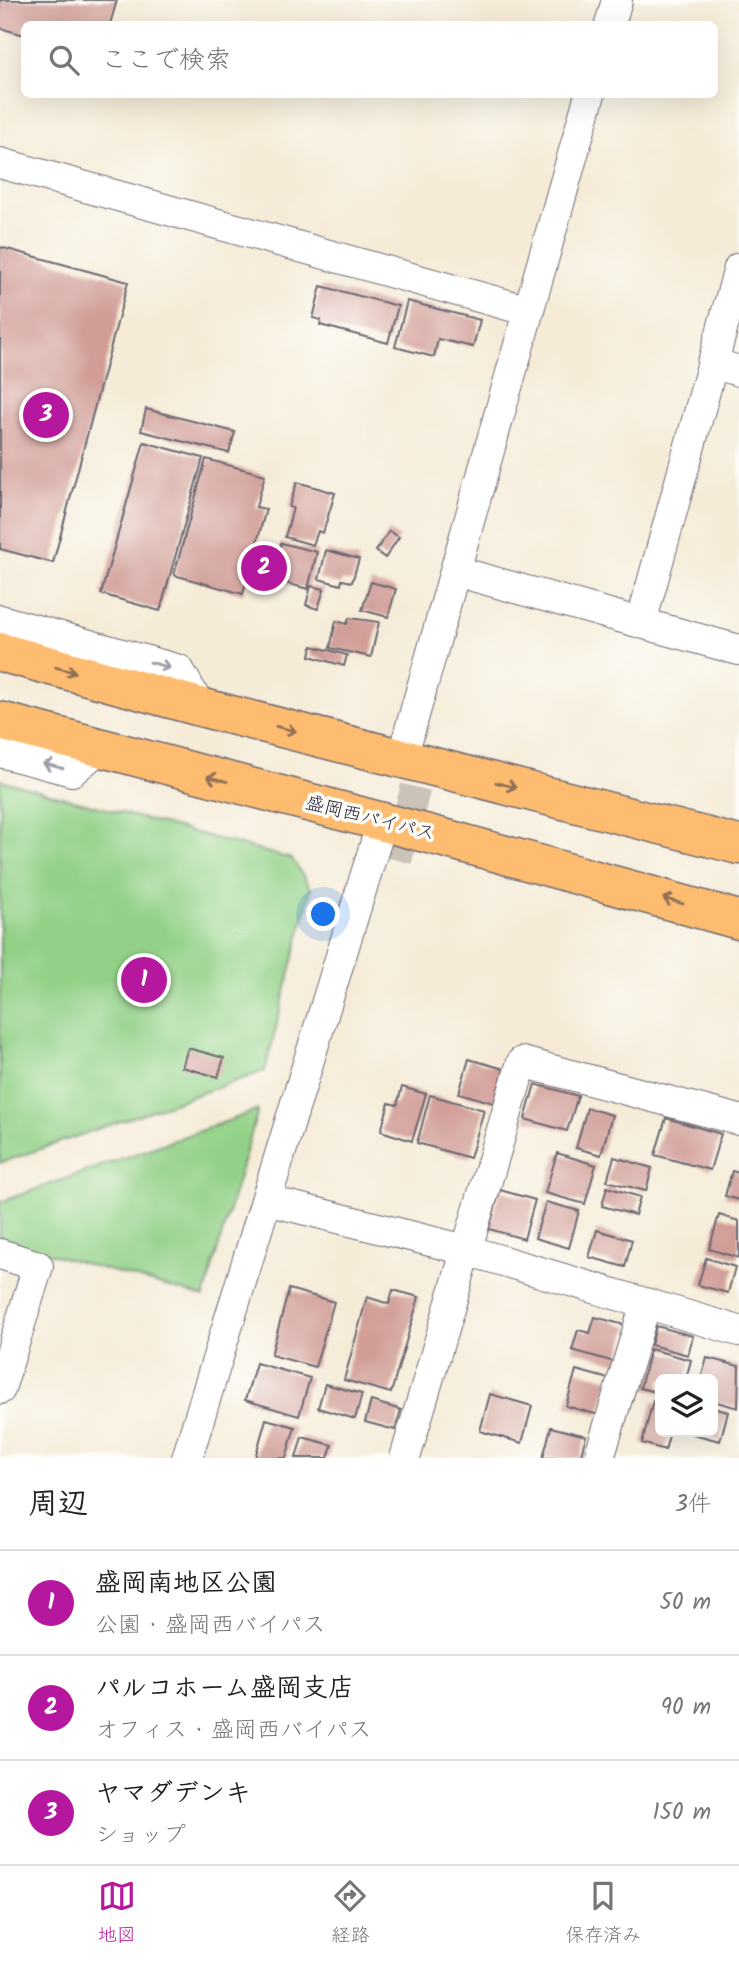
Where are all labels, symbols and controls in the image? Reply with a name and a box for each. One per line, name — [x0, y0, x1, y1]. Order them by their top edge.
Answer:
search box — [21, 21, 718, 98]
text: ここで検索 — [101, 40, 231, 82]
icon: search — [45, 41, 83, 79]
pin: 3 — [23, 389, 69, 441]
pin: 2 — [241, 542, 287, 594]
one-way arrow — [149, 659, 171, 672]
one-way arrow — [54, 664, 77, 677]
one-way arrow — [274, 723, 296, 736]
one-way arrow — [42, 759, 65, 772]
one-way arrow — [206, 772, 229, 785]
one-way arrow — [494, 779, 517, 792]
street label: 盛岡西バイパス — [302, 788, 438, 850]
one-way arrow — [662, 894, 684, 907]
your location — [306, 897, 340, 931]
pin: 1 — [121, 954, 167, 1006]
map controls — [655, 1374, 718, 1437]
button: layers — [655, 1374, 718, 1437]
text: 周辺 — [28, 1481, 88, 1529]
text: 3件 — [675, 1487, 711, 1523]
text: 盛岡南地区公園 — [95, 1563, 277, 1605]
text: 1 — [48, 1585, 54, 1621]
text: 50 m — [660, 1585, 711, 1621]
text: 公園 · 盛岡西バイパス — [95, 1608, 325, 1644]
text: パルコホーム盛岡支店 — [95, 1668, 354, 1710]
text: 2 — [44, 1690, 58, 1726]
text: 90 m — [661, 1690, 711, 1726]
text: オフィス · 盛岡西バイパス — [95, 1713, 371, 1749]
text: ヤマダデンキ — [95, 1773, 251, 1815]
text: 3 — [45, 1795, 57, 1831]
text: 150 m — [652, 1795, 711, 1831]
text: ショップ — [95, 1818, 186, 1854]
tab: 地図 — [98, 1877, 136, 1951]
tab: 経路 — [331, 1877, 369, 1951]
tab: 保存済み — [565, 1877, 641, 1951]

